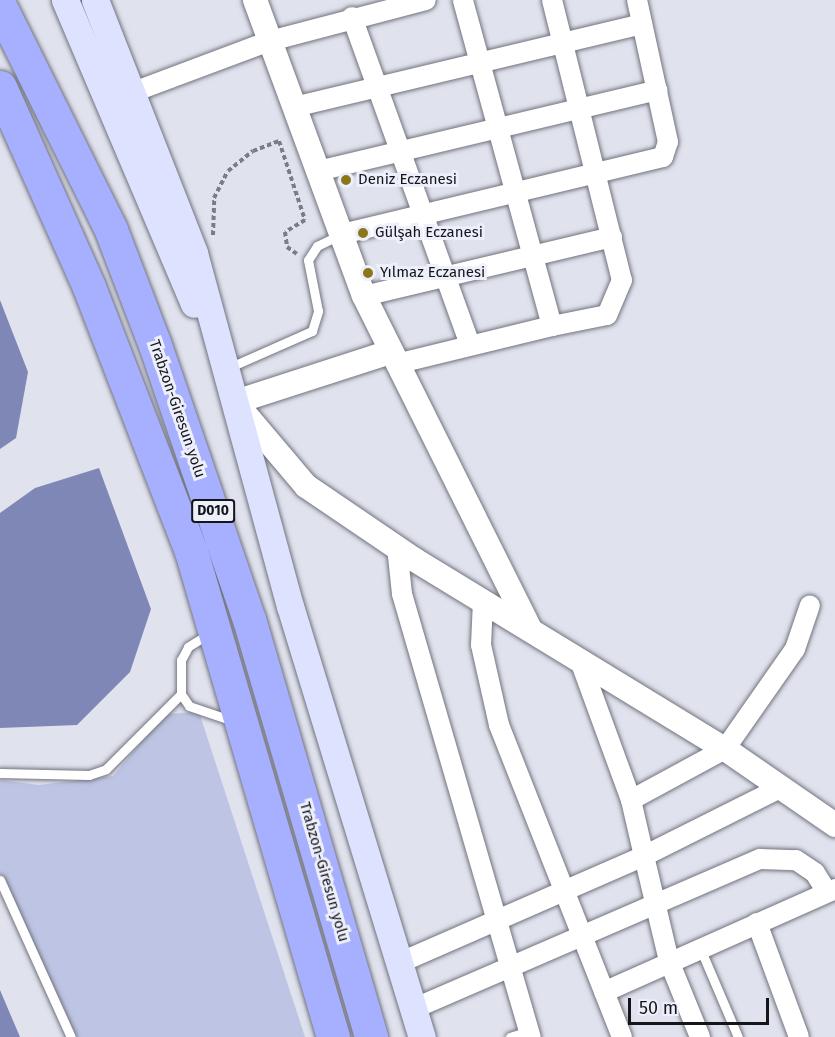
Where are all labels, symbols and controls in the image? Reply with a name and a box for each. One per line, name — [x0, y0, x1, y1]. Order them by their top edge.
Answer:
place label: Deniz Eczanesi — [358, 171, 457, 189]
marker: Deniz Eczanesi — [339, 173, 353, 187]
place label: Gülşah Eczanesi — [375, 224, 483, 242]
marker: Gülşah Eczanesi — [356, 226, 370, 240]
place label: Yılmaz Eczanesi — [380, 264, 485, 282]
marker: Yılmaz Eczanesi — [361, 266, 375, 280]
street label: Trabzon-Giresun yolu — [145, 338, 209, 480]
road number: D010 — [190, 500, 236, 522]
street label: Trabzon-Giresun yolu — [295, 800, 353, 944]
scale bar — [631, 986, 772, 1024]
text: 50 m — [639, 997, 678, 1019]

